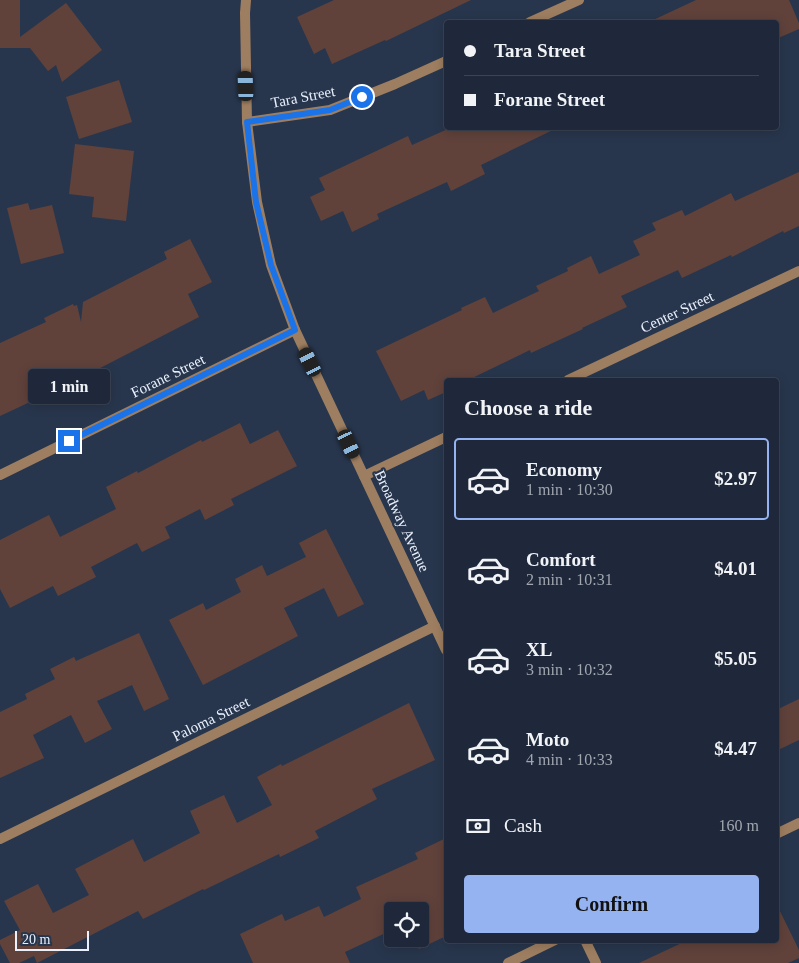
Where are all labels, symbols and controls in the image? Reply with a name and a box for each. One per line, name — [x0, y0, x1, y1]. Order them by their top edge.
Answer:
text: Tara Street — [494, 40, 585, 61]
car — [237, 71, 254, 101]
street label: Tara Street — [269, 83, 337, 111]
route start — [351, 86, 373, 108]
text: Forane Street — [494, 89, 605, 110]
street label: Center Street — [638, 288, 717, 336]
car — [296, 345, 323, 379]
street label: Forane Street — [128, 351, 208, 401]
callout: 1 min — [28, 368, 110, 404]
text: 1 min — [50, 378, 88, 395]
text: Choose a ride — [464, 395, 592, 420]
car — [335, 427, 362, 461]
route end — [58, 430, 80, 452]
icon: car — [466, 457, 511, 502]
text: Economy — [526, 459, 602, 480]
street label: Broadway Avenue — [371, 468, 433, 575]
text: $2.97 — [714, 468, 757, 489]
text: 1 min · 10:30 — [526, 481, 613, 498]
icon: car — [466, 547, 511, 592]
text: Comfort — [526, 549, 596, 570]
text: $4.01 — [714, 558, 757, 579]
text: 2 min · 10:31 — [526, 571, 613, 588]
icon: car — [466, 637, 511, 682]
text: XL — [526, 639, 552, 660]
text: $5.05 — [714, 648, 757, 669]
text: 3 min · 10:32 — [526, 661, 613, 678]
street label: Paloma Street — [170, 693, 253, 745]
icon: car — [466, 727, 511, 772]
text: Moto — [526, 729, 569, 750]
text: $4.47 — [714, 738, 757, 759]
text: 4 min · 10:33 — [526, 751, 613, 768]
icon: cash — [464, 812, 492, 840]
text: Cash — [504, 815, 542, 836]
text: 160 m — [719, 817, 759, 834]
button: Confirm — [464, 875, 759, 933]
map controls — [384, 902, 429, 947]
button: locate — [384, 902, 429, 947]
scale bar — [15, 928, 89, 951]
text: 20 m — [22, 932, 50, 947]

